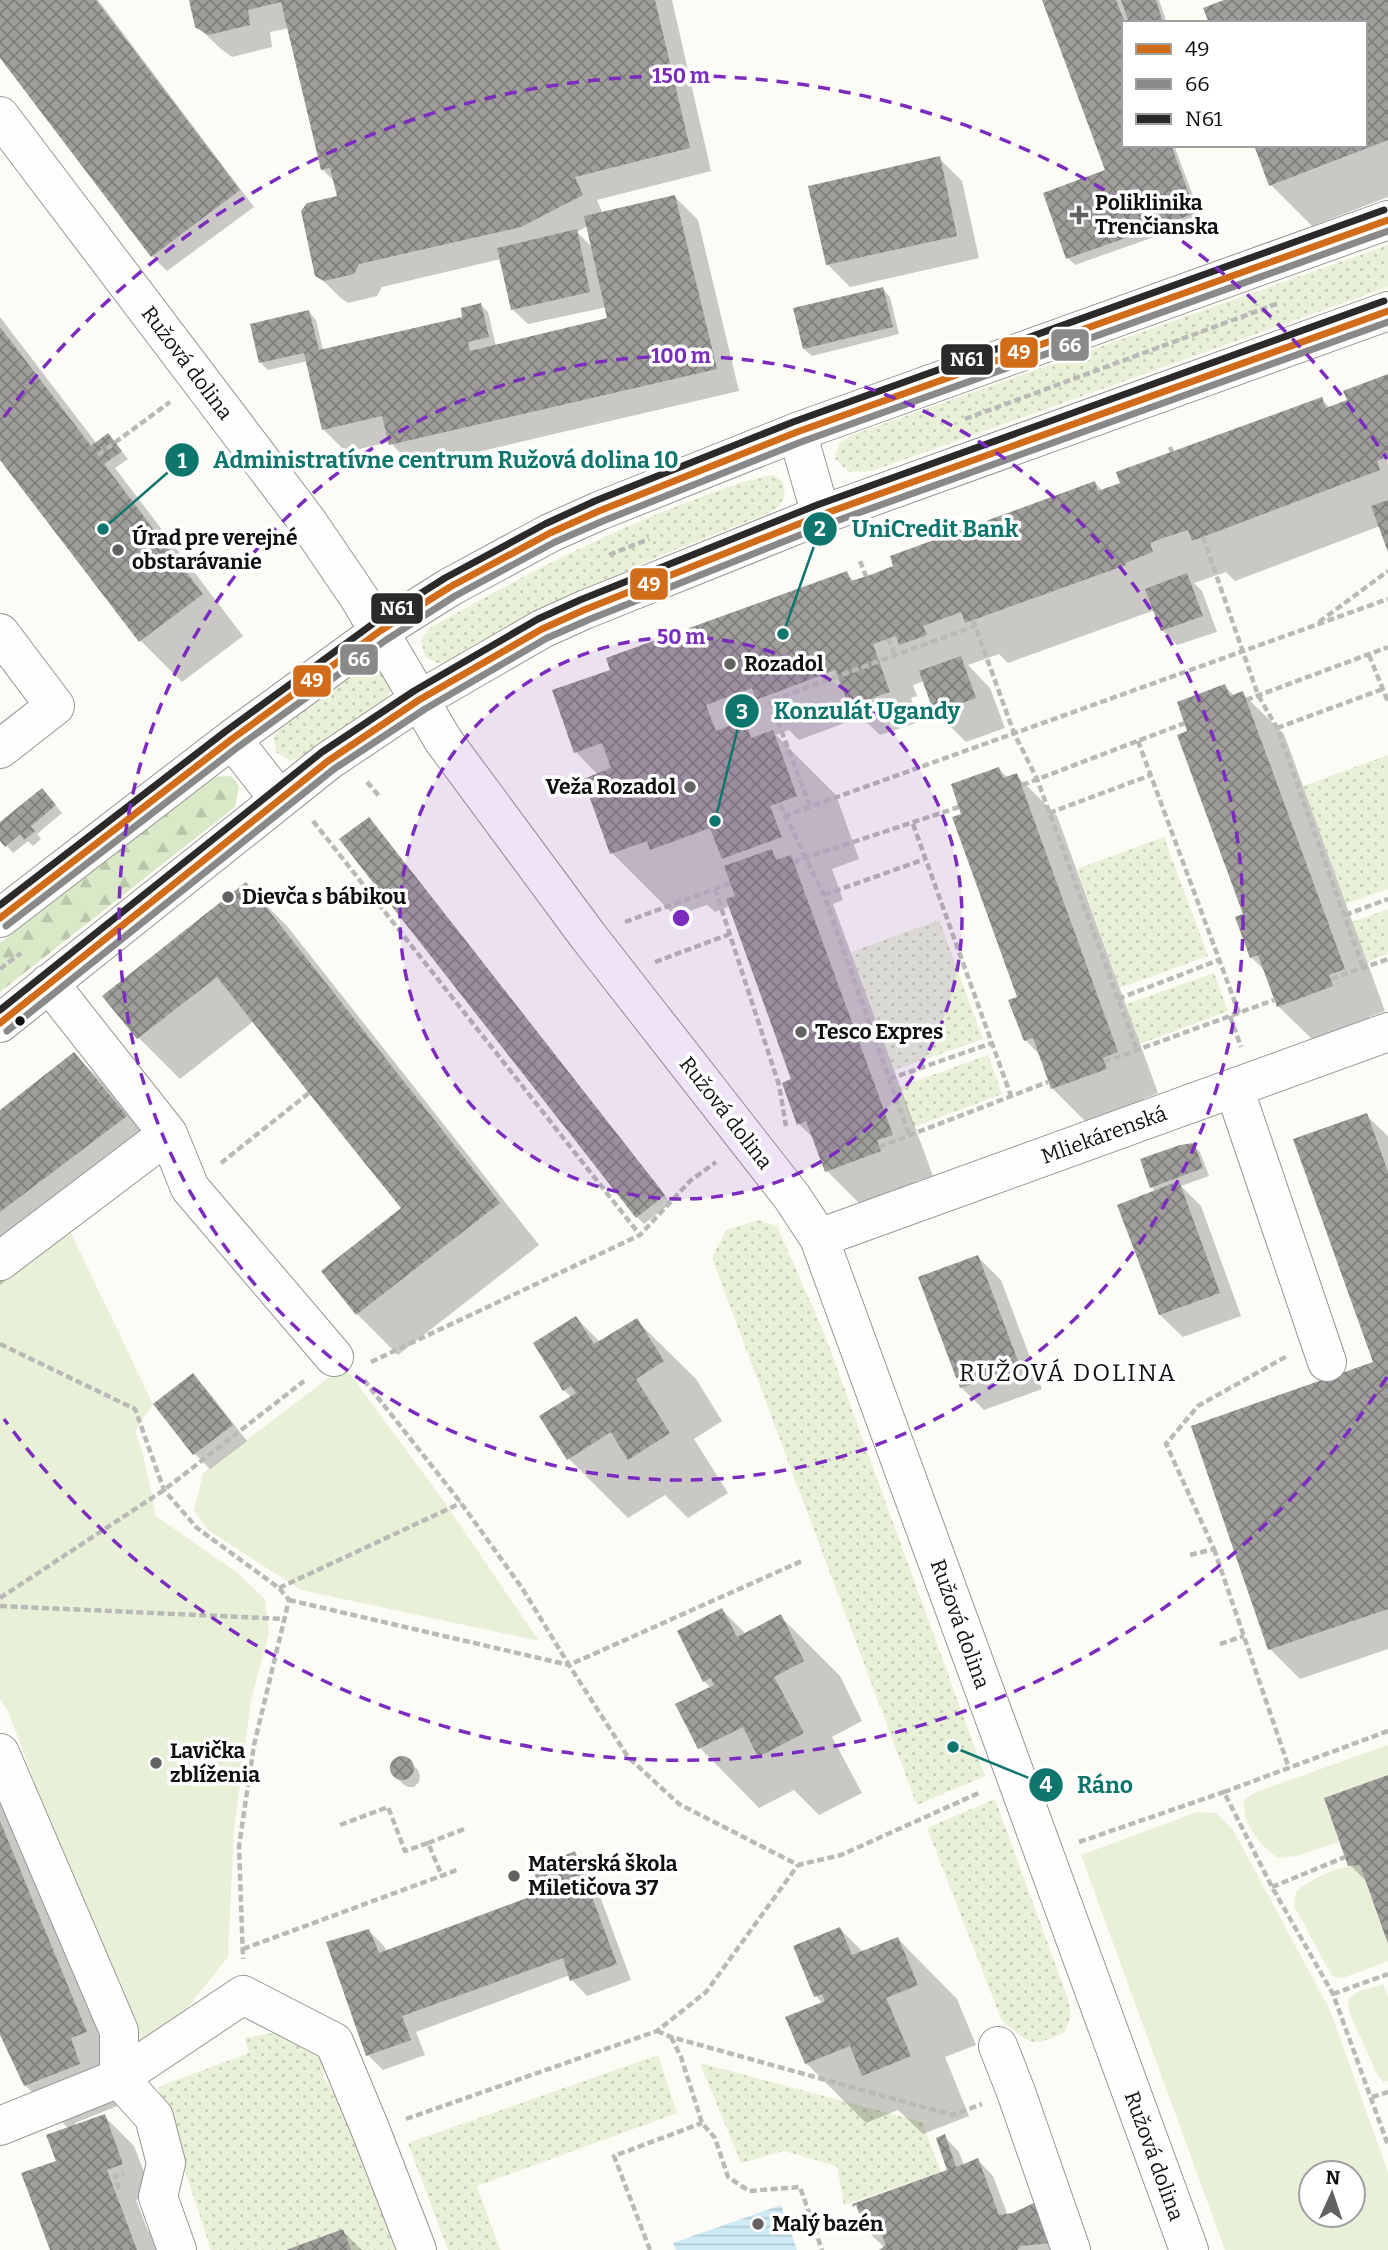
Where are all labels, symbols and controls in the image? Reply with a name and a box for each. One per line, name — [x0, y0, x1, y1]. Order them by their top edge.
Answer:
legend — [1122, 21, 1367, 147]
text: 49 — [1185, 36, 1210, 62]
text: 150 m — [652, 63, 710, 89]
text: 66 — [1185, 71, 1210, 97]
text: N61 — [1185, 106, 1223, 132]
place label: Poliklinika Trenčianska — [1095, 190, 1219, 240]
marker: Poliklinika Trenčianska — [1069, 205, 1089, 225]
street label: Ružová dolina — [136, 301, 239, 426]
line badge: 66 — [1050, 328, 1090, 362]
text: 66 — [1059, 334, 1081, 357]
line badge: 49 — [999, 336, 1039, 369]
text: 49 — [1008, 341, 1030, 364]
text: 100 m — [651, 343, 711, 369]
line badge: N61 — [940, 343, 994, 376]
text: N61 — [950, 348, 985, 371]
callout: Administratívne centrum Ružová dolina 10 — [165, 438, 693, 482]
text: Administratívne centrum Ružová dolina 10 — [213, 446, 679, 474]
text: 1 — [177, 448, 187, 474]
callout: UniCredit Bank — [803, 507, 1032, 551]
text: UniCredit Bank — [852, 515, 1019, 543]
text: 2 — [814, 516, 826, 542]
place label: Úrad pre verejné obstarávanie — [132, 524, 297, 575]
marker: Úrad pre verejné obstarávanie — [110, 542, 126, 558]
line badge: 49 — [629, 567, 669, 601]
text: 49 — [638, 573, 660, 596]
line badge: N61 — [370, 592, 424, 625]
text: N61 — [380, 597, 415, 620]
text: 50 m — [657, 624, 705, 650]
line badge: 66 — [339, 643, 379, 676]
text: 66 — [348, 648, 370, 671]
place label: Rozadol — [744, 651, 824, 677]
marker: Rozadol — [722, 656, 738, 672]
line badge: 49 — [292, 664, 332, 698]
text: 49 — [301, 669, 323, 692]
callout: Konzulát Ugandy — [724, 689, 974, 733]
text: Konzulát Ugandy — [774, 697, 961, 725]
text: 3 — [736, 699, 748, 725]
place label: Veža Rozadol — [545, 774, 676, 800]
marker: Veža Rozadol — [682, 779, 698, 795]
place label: Dievča s bábikou — [242, 884, 406, 910]
marker: Dievča s bábikou — [220, 889, 236, 905]
centre of rings — [669, 906, 693, 930]
unlabelled marker — [13, 1014, 27, 1028]
place label: Tesco Expres — [815, 1019, 943, 1045]
marker: Tesco Expres — [793, 1024, 809, 1040]
street label: Ružová dolina — [674, 1051, 778, 1175]
street label: Mliekárenská — [1038, 1100, 1171, 1170]
district label: RUŽOVÁ DOLINA — [959, 1358, 1177, 1387]
street label: Ružová dolina — [925, 1556, 996, 1693]
place label: Lavička zblíženia — [170, 1738, 260, 1788]
marker: Lavička zblíženia — [148, 1755, 164, 1771]
callout: Ráno — [1028, 1763, 1148, 1807]
text: Ráno — [1077, 1771, 1133, 1799]
text: 4 — [1040, 1772, 1053, 1798]
place label: Materská škola Miletičova 37 — [528, 1851, 678, 1901]
marker: Materská škola Miletičova 37 — [506, 1868, 522, 1884]
street label: Ružová dolina — [1119, 2088, 1190, 2225]
north arrow — [1297, 2159, 1367, 2229]
text: N — [1325, 2166, 1341, 2189]
place label: Malý bazén — [772, 2211, 884, 2237]
marker: Malý bazén — [750, 2216, 766, 2232]

